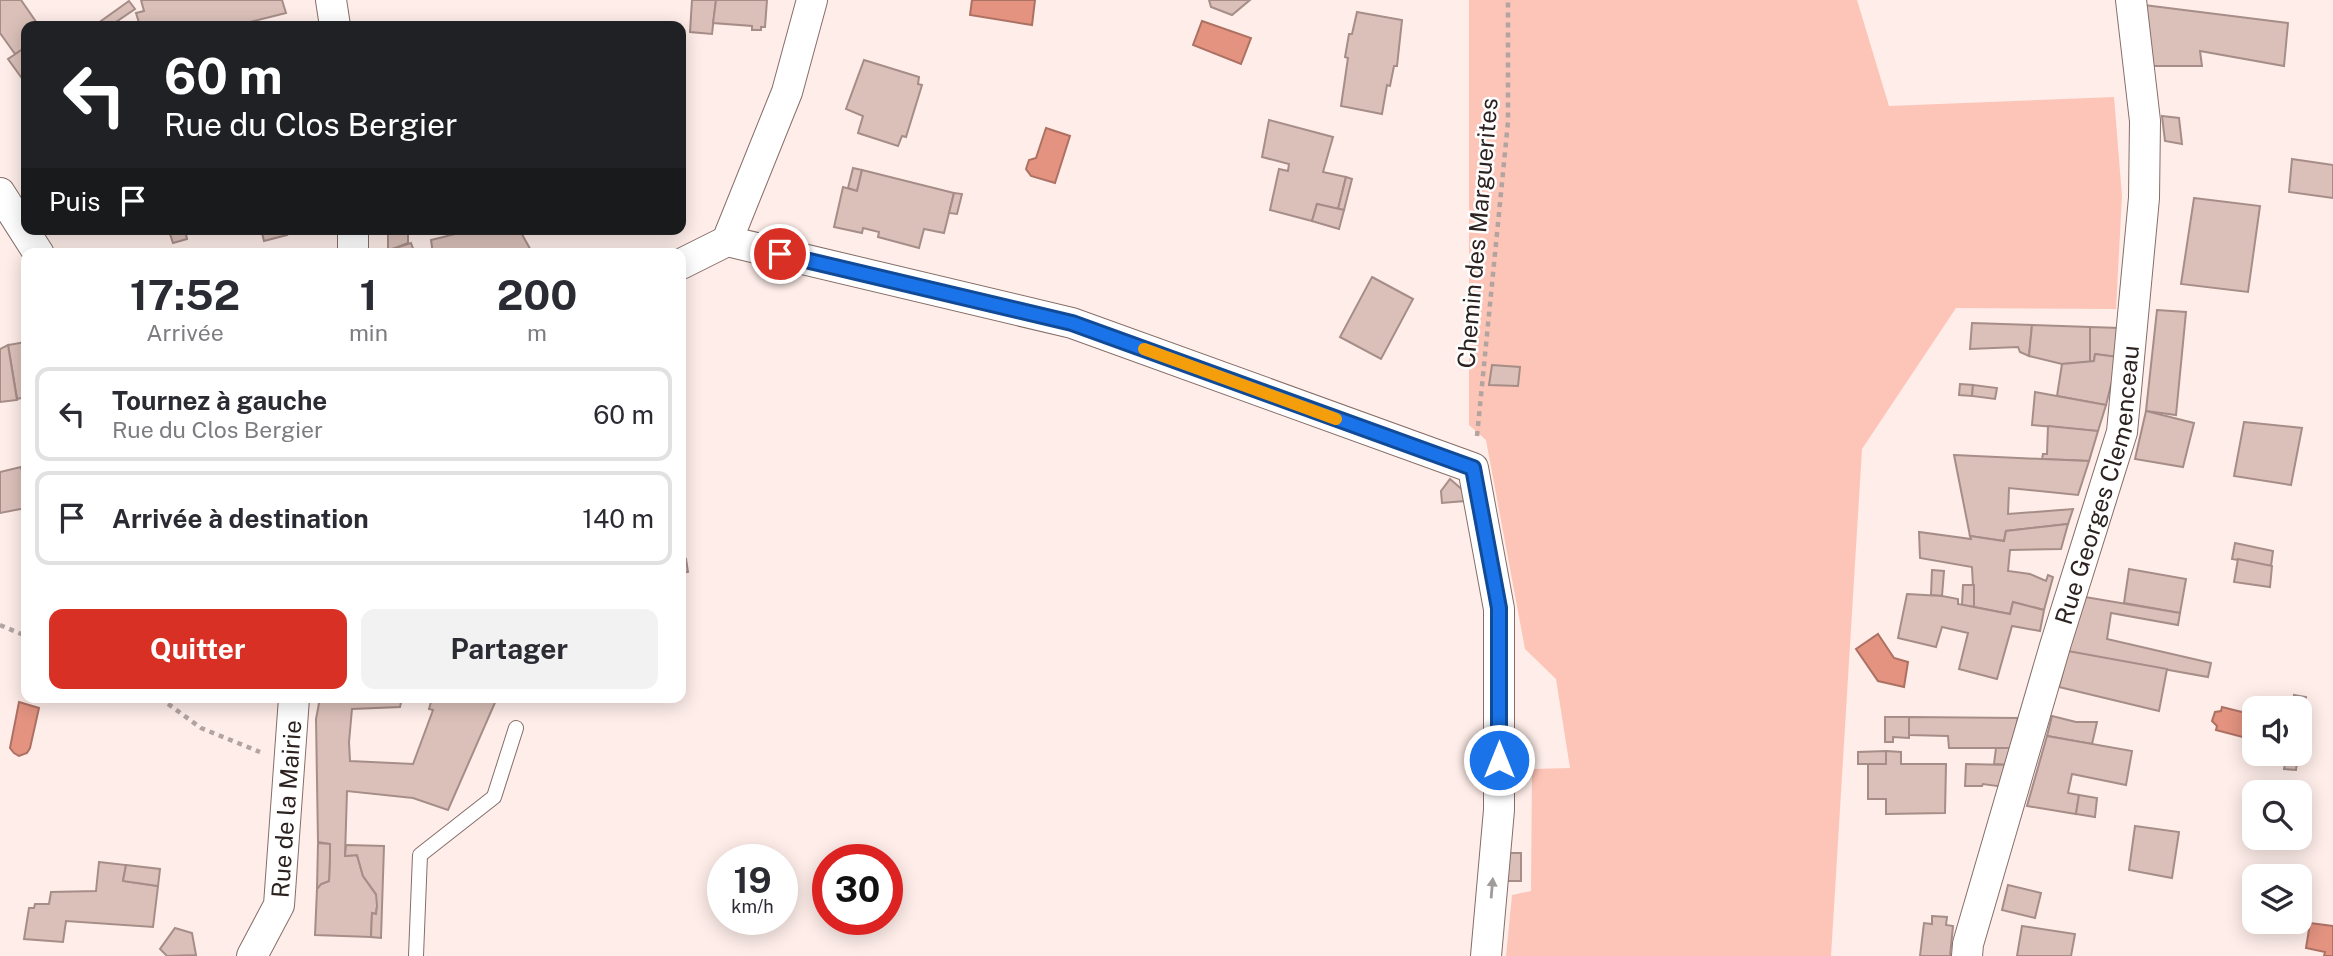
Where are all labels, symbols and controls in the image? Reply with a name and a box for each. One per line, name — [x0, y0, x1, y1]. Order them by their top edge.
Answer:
text: 60 m — [164, 47, 283, 105]
icon: left — [49, 49, 140, 140]
street label: Chemin des Marguerites — [1451, 97, 1503, 369]
text: Rue du Clos Bergier — [164, 106, 458, 143]
icon: arrive — [114, 182, 152, 220]
text: Puis — [49, 186, 100, 217]
pin — [750, 224, 810, 284]
icon: arrive — [761, 235, 799, 273]
text: 17:52 — [130, 270, 240, 319]
text: 1 — [359, 270, 377, 319]
text: 200 — [497, 270, 577, 319]
text: Arrivée — [146, 319, 224, 346]
text: min — [349, 319, 388, 346]
text: m — [527, 319, 547, 346]
street label: Rue Georges Clemenceau — [2049, 344, 2144, 628]
text: Tournez à gauche — [112, 385, 327, 416]
icon: left — [53, 395, 91, 433]
text: 60 m — [593, 399, 654, 430]
text: Rue du Clos Bergier — [112, 416, 323, 443]
icon: arrive — [53, 499, 91, 537]
text: Arrivée à destination — [112, 503, 369, 534]
text: 140 m — [582, 503, 654, 534]
button: Quitter — [49, 609, 347, 689]
button: Partager — [361, 609, 658, 689]
map controls — [2242, 696, 2312, 934]
button: sound — [2242, 696, 2312, 766]
street label: Rue de la Mairie — [266, 719, 306, 899]
position arrow — [1462, 723, 1536, 797]
button: search — [2242, 780, 2312, 850]
speed limit sign: 30 — [812, 844, 903, 935]
text: 19 — [733, 860, 772, 901]
button: layers — [2242, 864, 2312, 934]
one-way arrow — [1487, 877, 1498, 899]
text: km/h — [731, 896, 774, 917]

